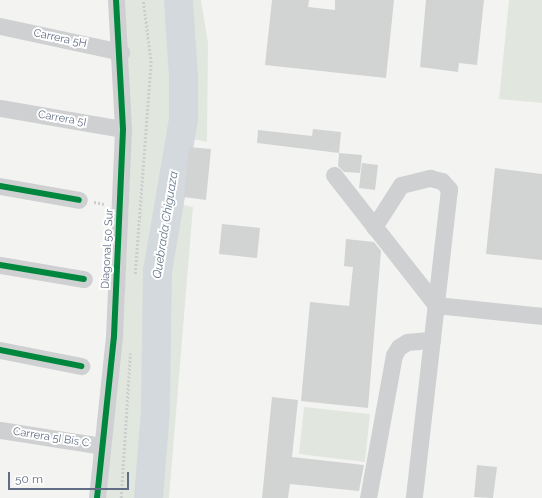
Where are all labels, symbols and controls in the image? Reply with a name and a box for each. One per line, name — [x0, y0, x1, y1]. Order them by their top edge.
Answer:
street label: Carrera 5H — [32, 27, 88, 51]
street label: Carrera 5I — [37, 108, 87, 130]
water label: Quebrada Chiguaza — [150, 170, 182, 280]
street label: Diagonal 50 Sur — [99, 209, 117, 289]
street label: Carrera 5I Bis C — [12, 425, 90, 451]
scale bar — [10, 464, 131, 490]
text: 50 m — [15, 472, 43, 486]

